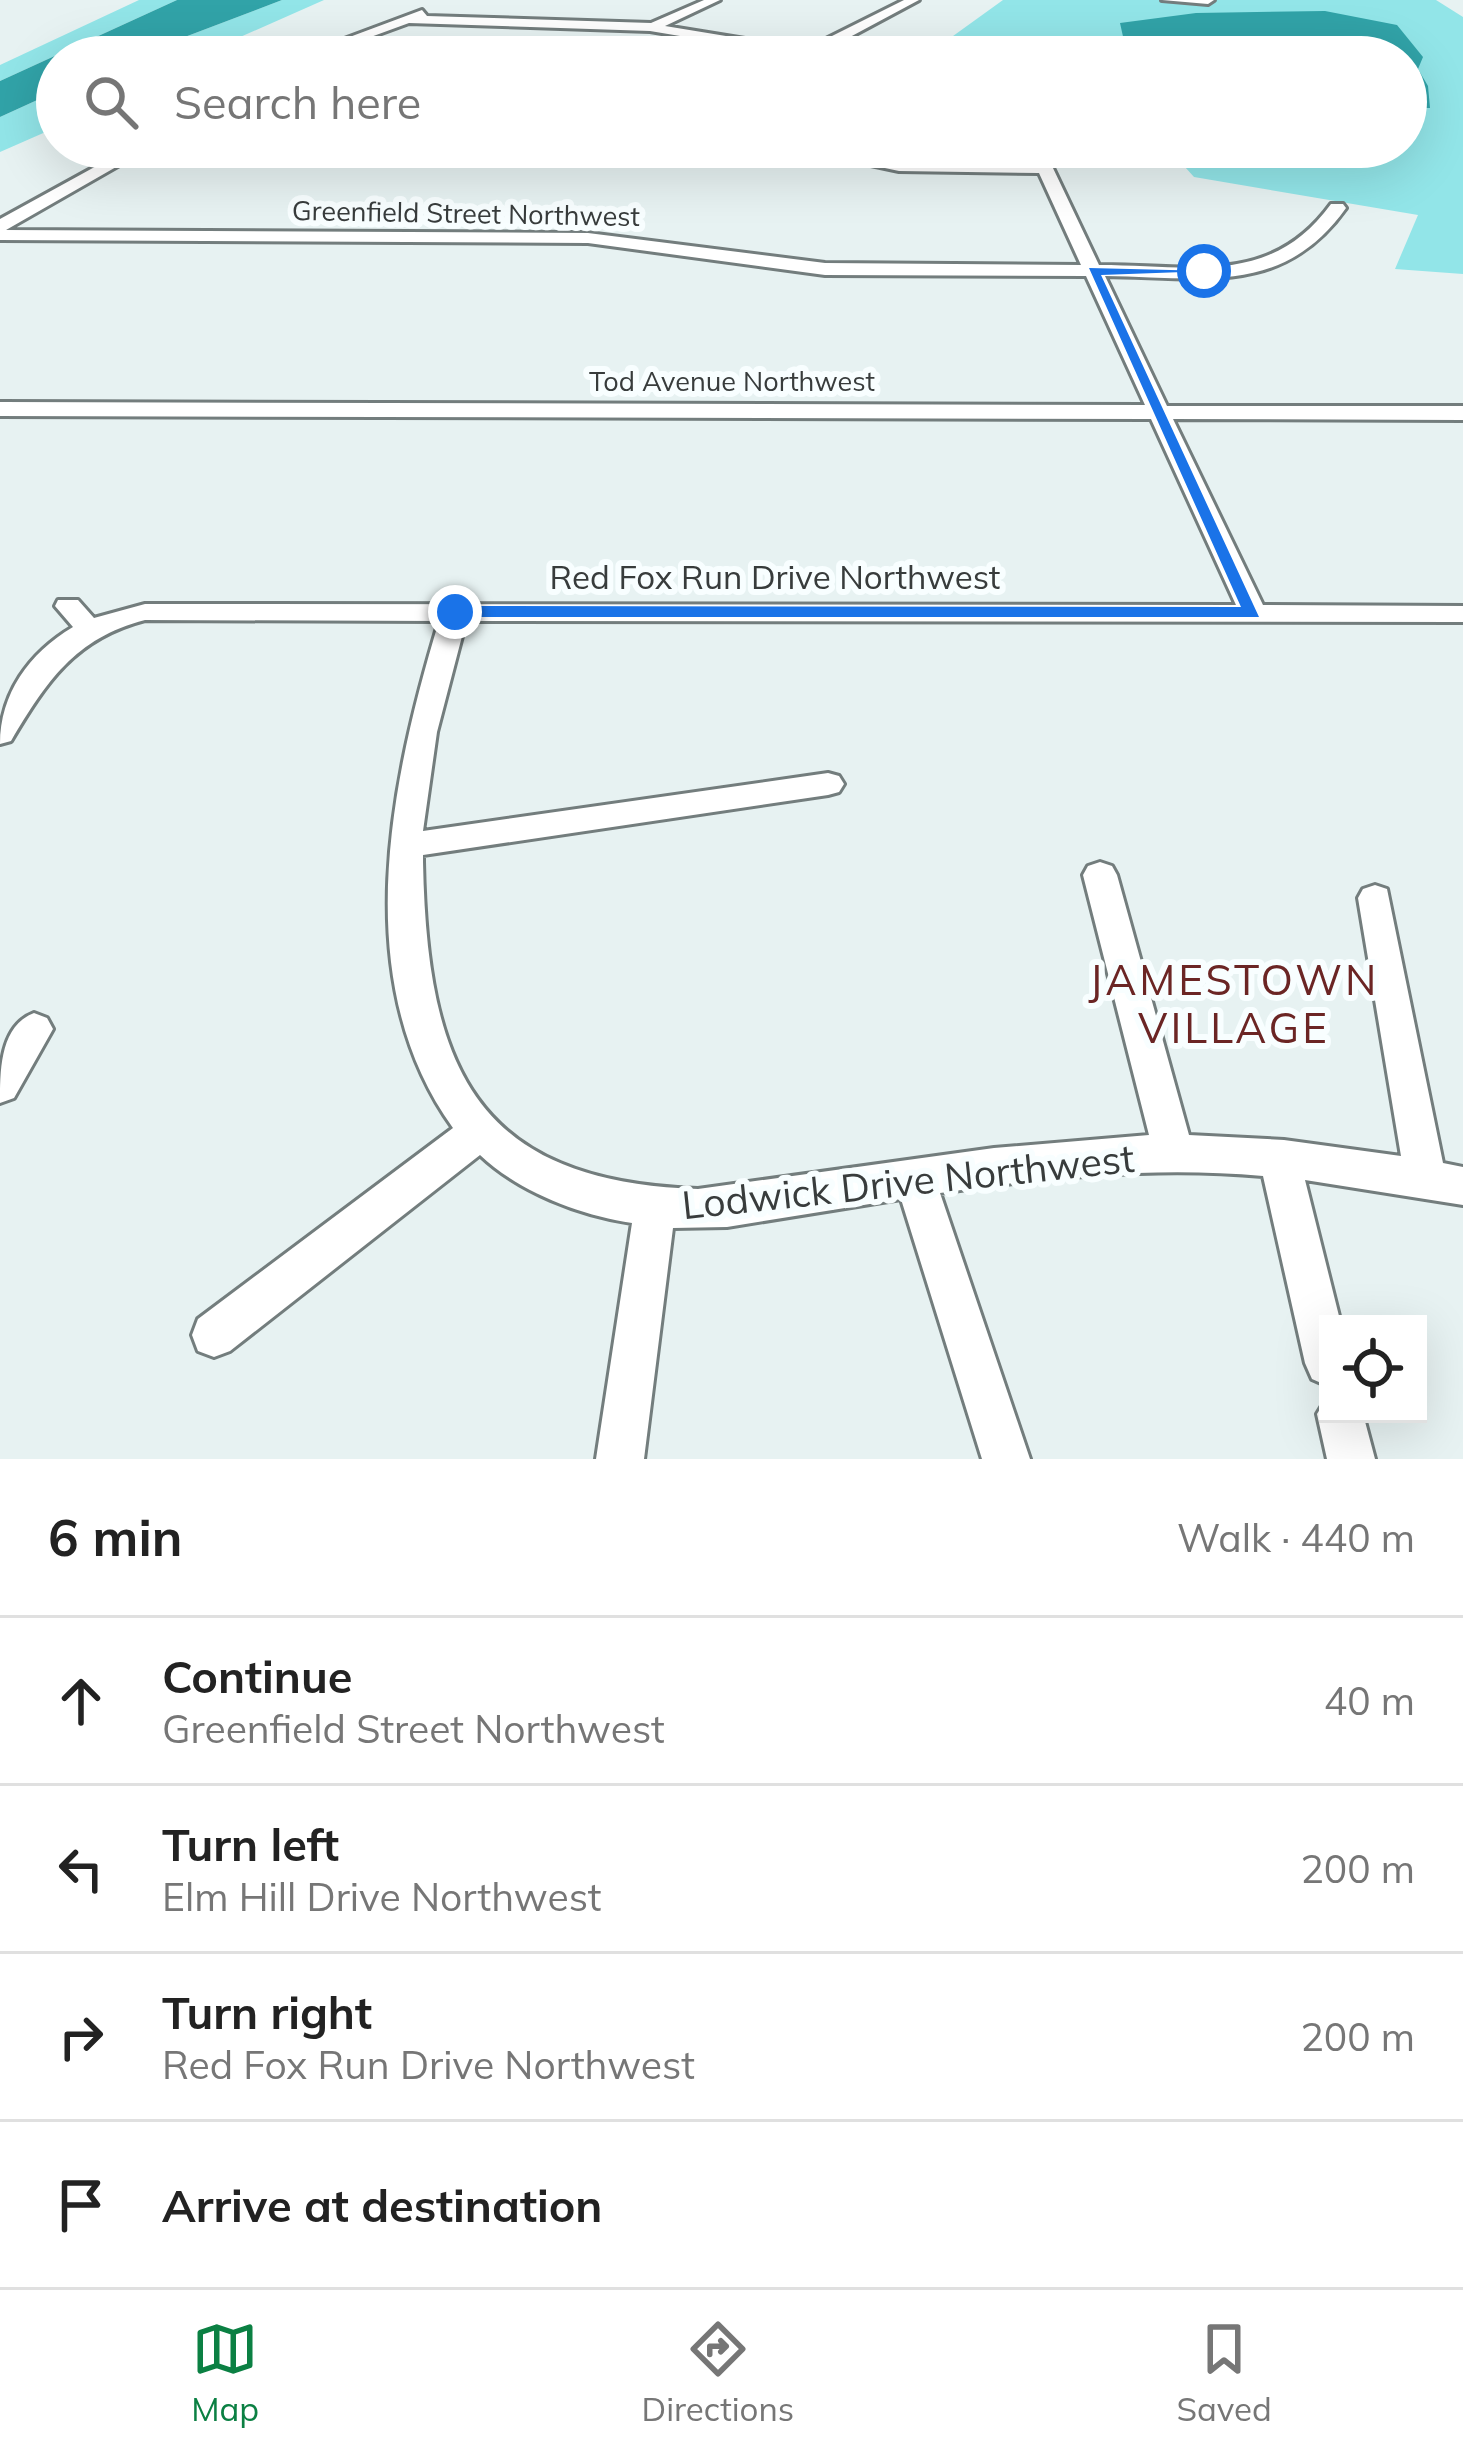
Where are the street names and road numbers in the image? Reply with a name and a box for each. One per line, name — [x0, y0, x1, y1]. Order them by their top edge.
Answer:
street label: Greenfield Street Northwest — [292, 193, 640, 233]
street label: Tod Avenue Northwest — [589, 364, 875, 398]
street label: Red Fox Run Drive Northwest — [550, 556, 1000, 597]
street label: Lodwick Drive Northwest — [679, 1133, 1137, 1229]

